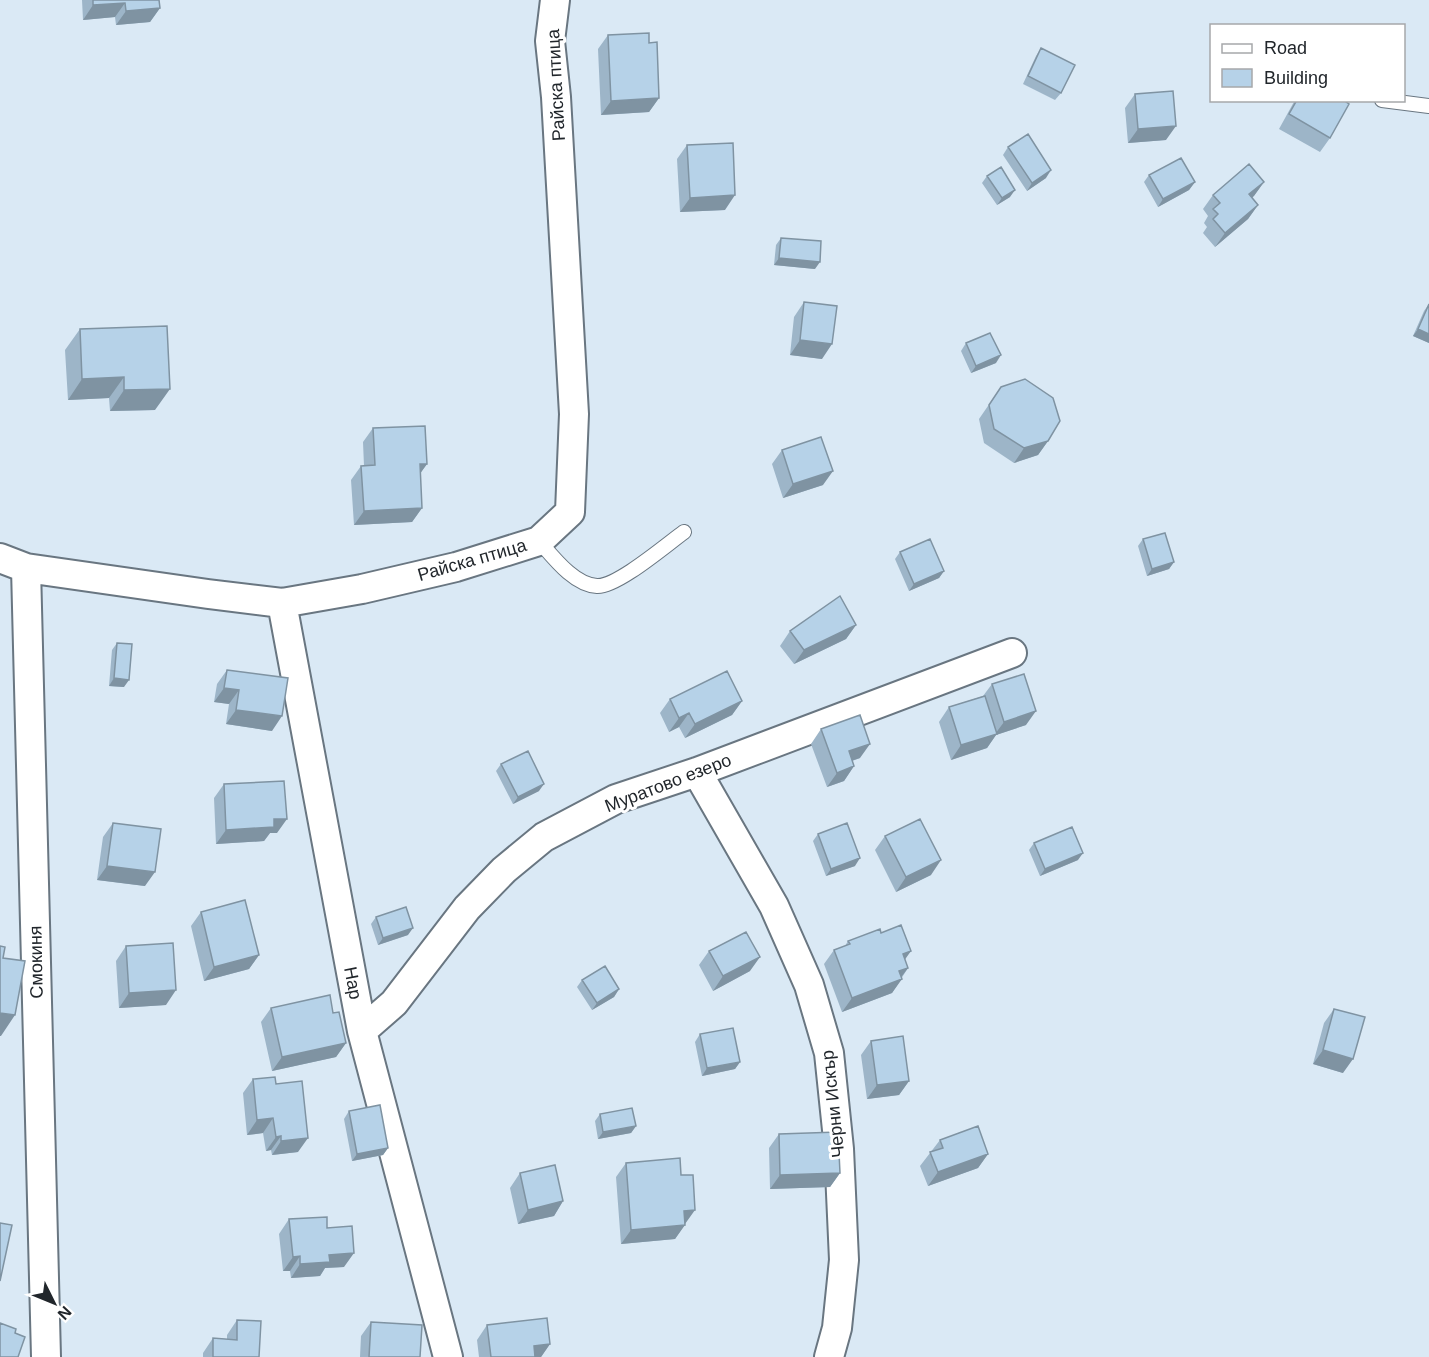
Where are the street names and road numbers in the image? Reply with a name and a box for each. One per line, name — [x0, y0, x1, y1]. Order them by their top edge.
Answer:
street label: Райска птица — [543, 28, 569, 142]
street label: Райска птица — [415, 535, 530, 585]
street label: Муратово езеро — [602, 750, 734, 816]
street label: Смокиня — [25, 925, 47, 999]
street label: Нар — [340, 965, 366, 1001]
street label: Черни Искър — [817, 1049, 849, 1159]

